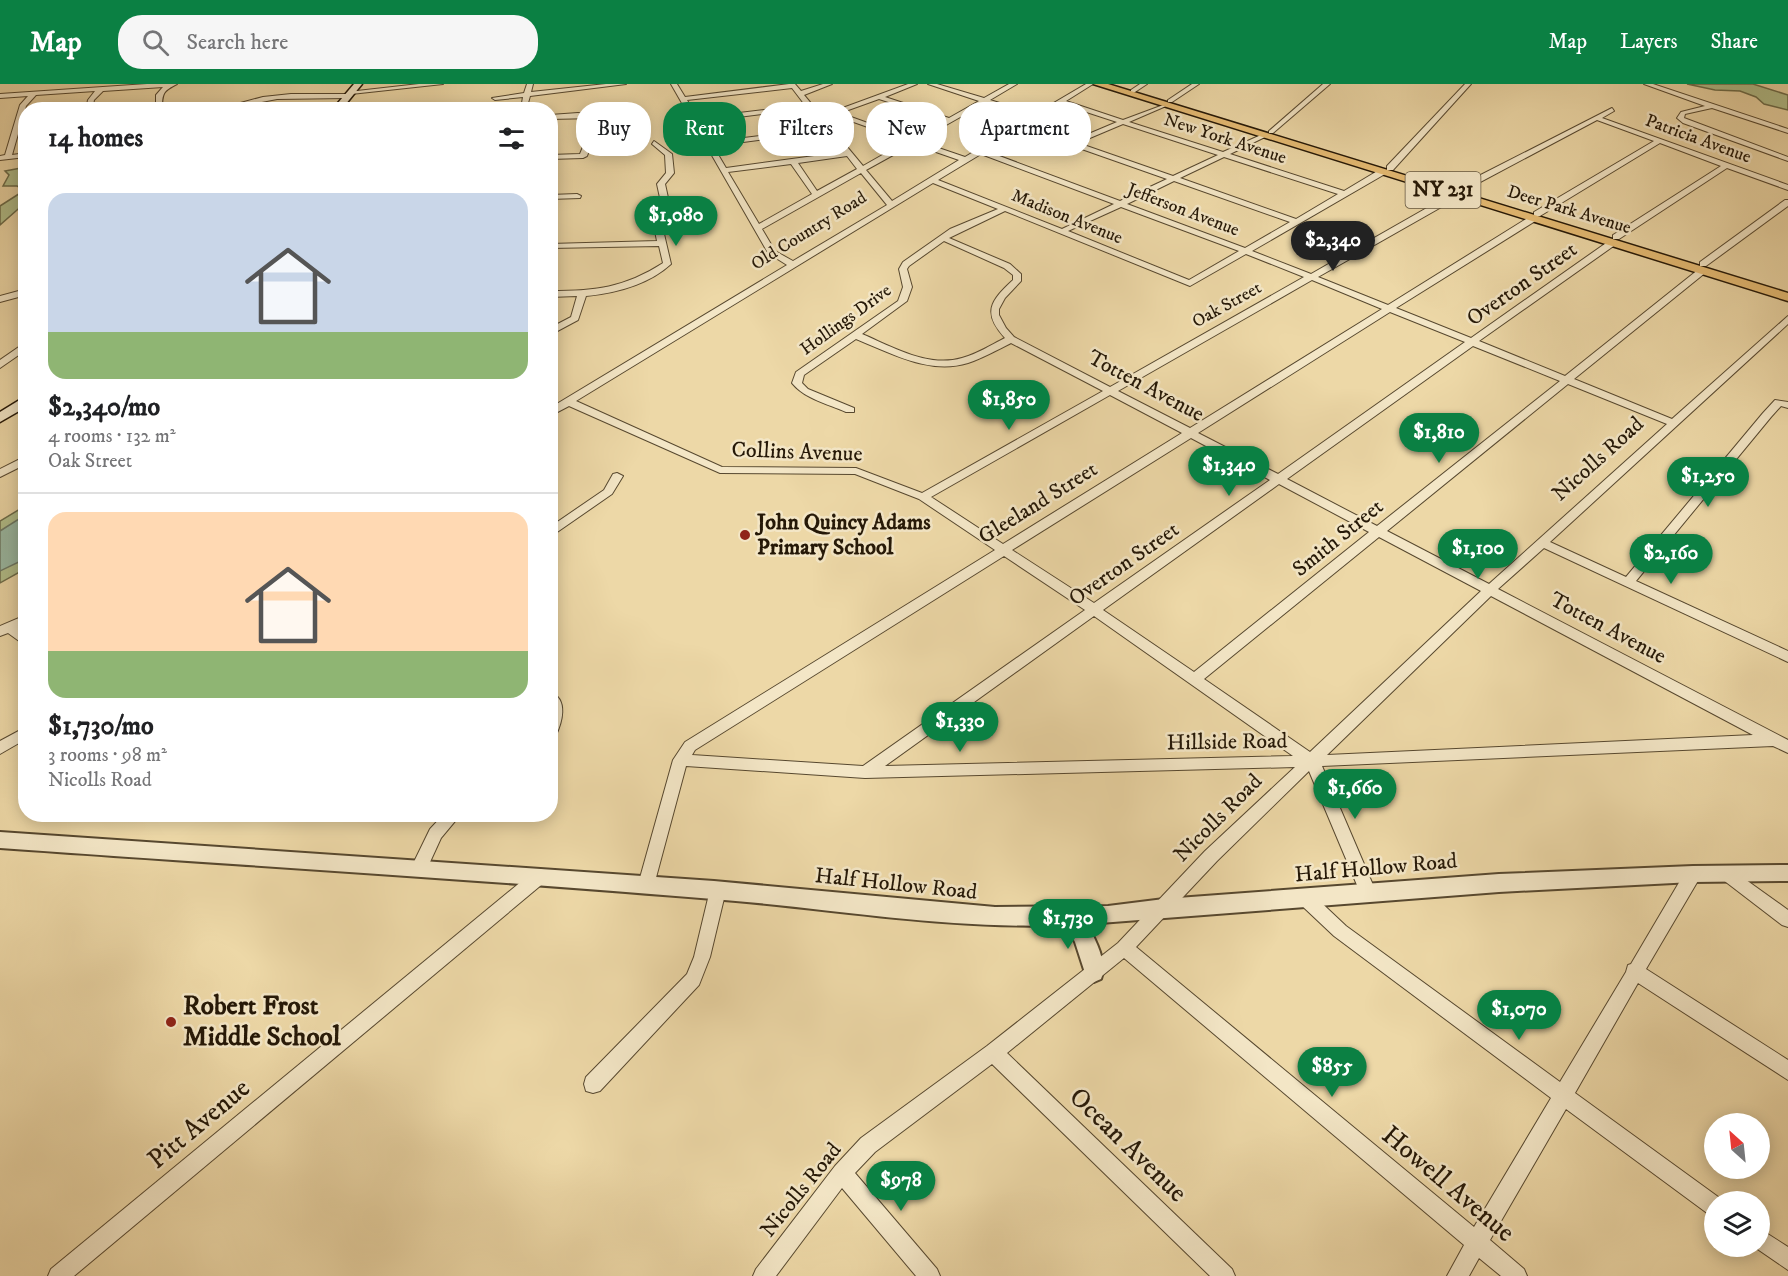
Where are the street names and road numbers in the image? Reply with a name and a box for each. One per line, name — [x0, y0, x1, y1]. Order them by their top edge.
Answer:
street label: New York Avenue — [1161, 109, 1289, 169]
street label: Patricia Avenue — [1642, 110, 1754, 168]
road number: NY 231 — [1406, 172, 1480, 208]
street label: Jefferson Avenue — [1122, 178, 1242, 241]
street label: Deer Park Avenue — [1504, 181, 1634, 239]
street label: Madison Avenue — [1008, 185, 1126, 249]
street label: Old Country Road — [747, 187, 871, 275]
street label: Overton Street — [1462, 236, 1582, 332]
street label: Oak Street — [1189, 277, 1266, 333]
street label: Hollings Drive — [796, 280, 896, 360]
street label: Totten Avenue — [1083, 344, 1209, 428]
street label: Nicolls Road — [1547, 411, 1649, 507]
street label: Collins Avenue — [731, 436, 863, 468]
street label: Gleeland Street — [973, 456, 1103, 550]
street label: Smith Street — [1287, 493, 1389, 583]
street label: Overton Street — [1064, 516, 1184, 612]
street label: Totten Avenue — [1545, 586, 1671, 670]
street label: Hillside Road — [1166, 727, 1288, 757]
street label: Nicolls Road — [1168, 768, 1268, 868]
street label: Half Hollow Road — [1294, 847, 1458, 889]
street label: Half Hollow Road — [814, 862, 978, 906]
street label: Pitt Avenue — [141, 1071, 257, 1177]
street label: Ocean Avenue — [1062, 1080, 1194, 1210]
street label: Howell Avenue — [1374, 1118, 1522, 1250]
street label: Nicolls Road — [755, 1137, 847, 1243]

